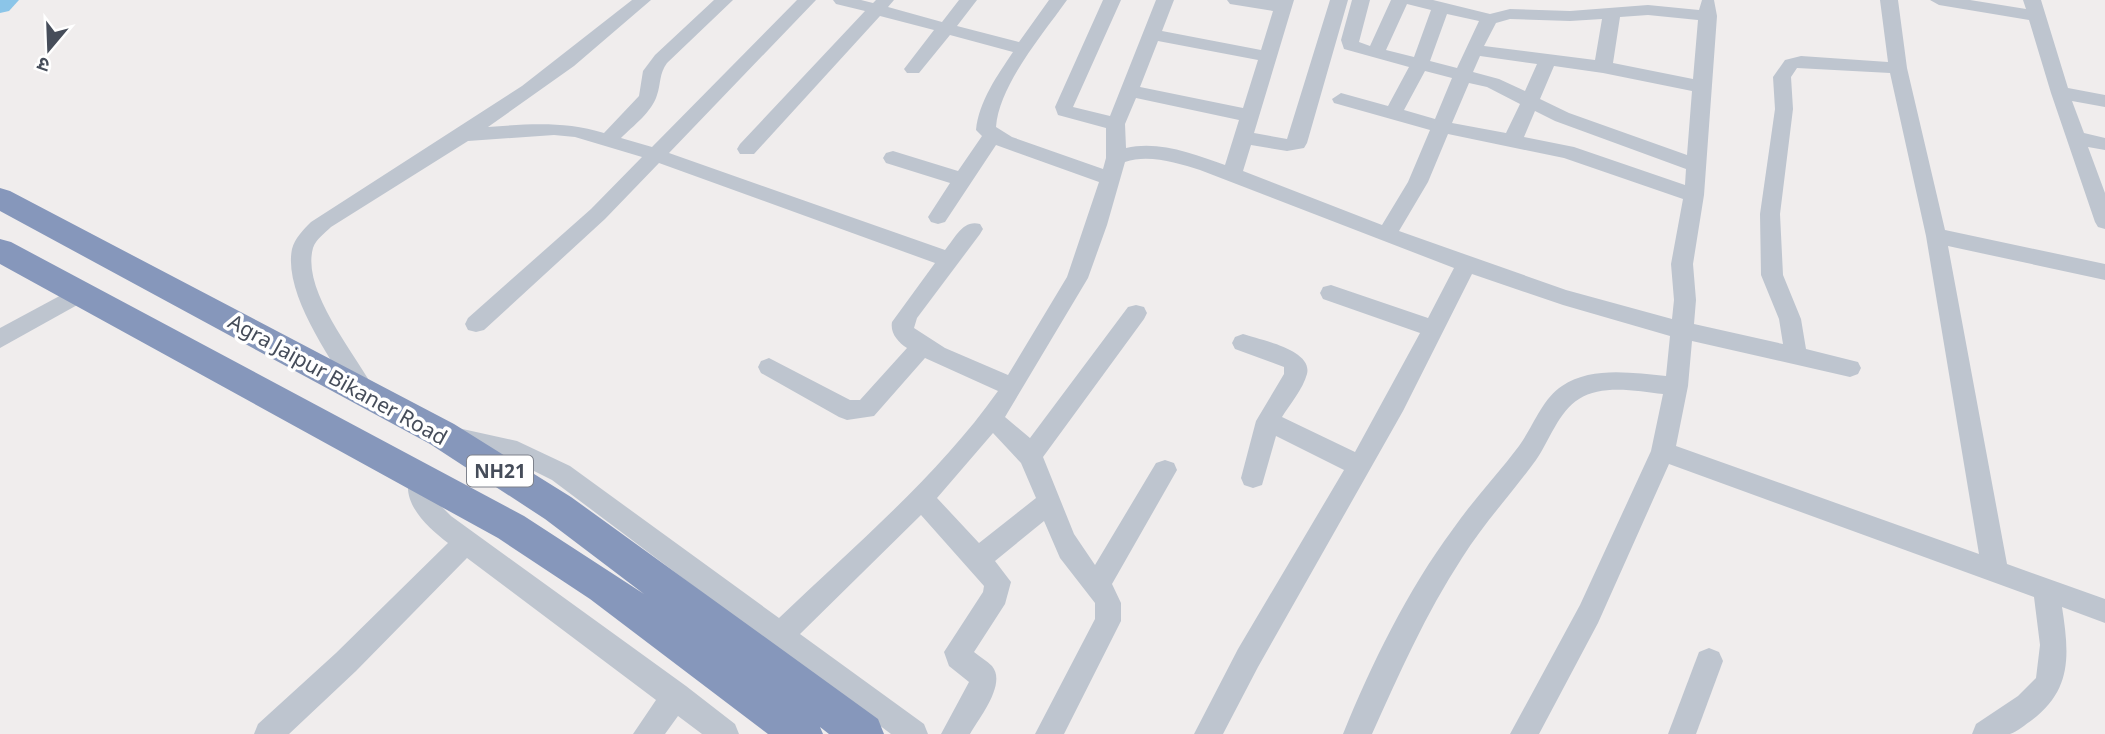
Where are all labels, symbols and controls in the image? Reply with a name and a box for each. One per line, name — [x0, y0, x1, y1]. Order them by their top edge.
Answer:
north arrow — [14, 14, 84, 84]
text: उ — [33, 51, 53, 79]
street label: Agra Jaipur Bikaner Road — [224, 307, 452, 451]
road number: NH21 — [467, 456, 533, 486]

